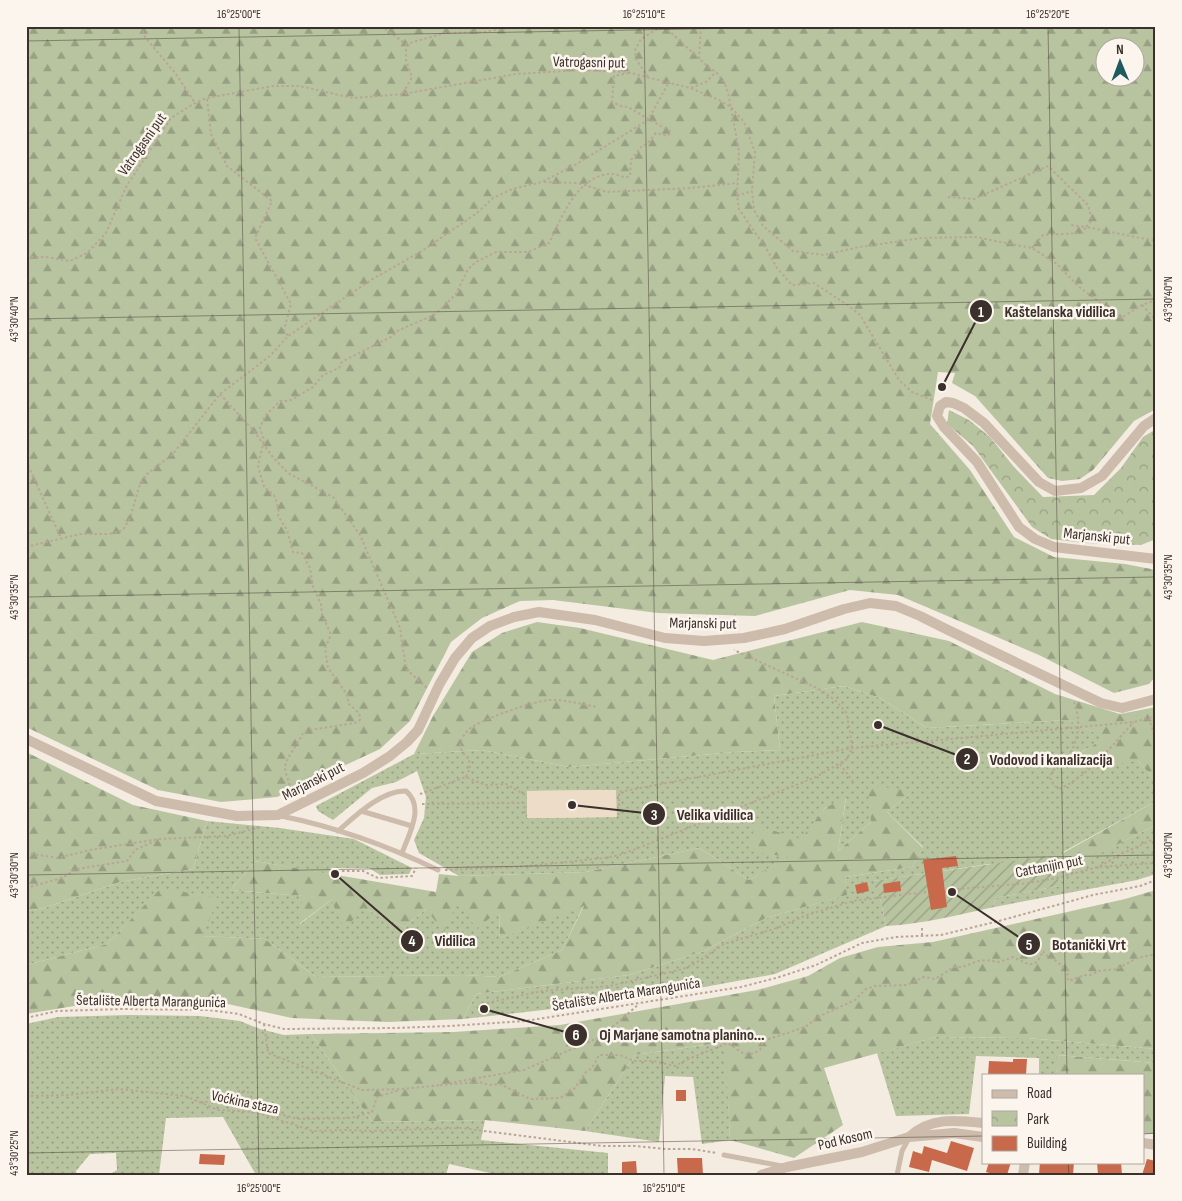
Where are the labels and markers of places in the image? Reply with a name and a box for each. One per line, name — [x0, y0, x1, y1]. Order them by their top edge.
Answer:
callout: Kaštelanska vidilica — [969, 296, 1125, 327]
callout: Vodovod i kanalizacija — [955, 744, 1123, 775]
callout: Velika vidilica — [641, 799, 763, 830]
callout: Vidilica — [399, 925, 486, 956]
callout: Botanički Vrt — [1017, 929, 1136, 960]
callout: Oj Marjane samotna planino... — [564, 1019, 774, 1050]

